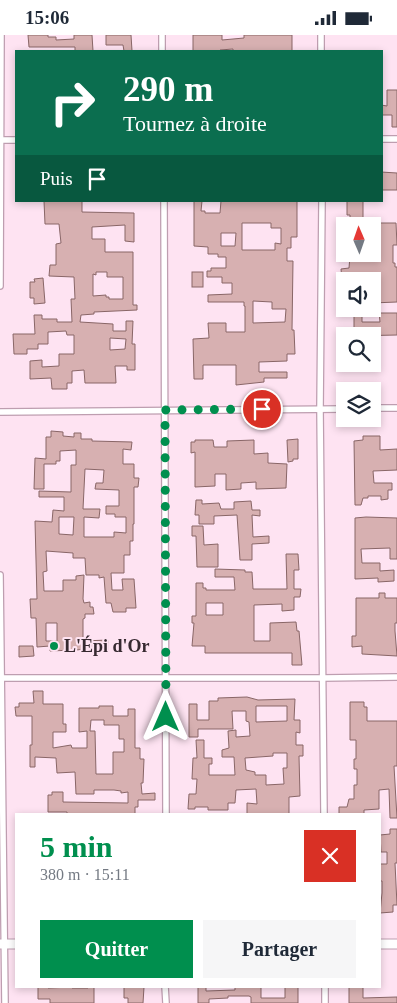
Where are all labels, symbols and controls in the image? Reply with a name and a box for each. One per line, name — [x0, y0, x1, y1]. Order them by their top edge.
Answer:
text: 15:06 — [25, 7, 69, 28]
icon: right — [40, 70, 105, 135]
text: 290 m — [123, 70, 213, 109]
text: Tournez à droite — [123, 111, 267, 136]
icon: arrive — [83, 165, 111, 193]
text: Puis — [40, 168, 73, 189]
north arrow — [336, 217, 381, 263]
map controls — [336, 217, 381, 427]
button: sound — [336, 272, 381, 317]
button: search — [336, 327, 381, 372]
button: layers — [336, 382, 381, 427]
pin — [241, 388, 283, 430]
icon: arrive — [248, 395, 276, 423]
place label: L'Épi d'Or — [64, 635, 150, 656]
marker: L'Épi d'Or — [48, 640, 60, 652]
position arrow — [139, 690, 191, 742]
text: 5 min — [40, 830, 113, 863]
button: close — [304, 830, 356, 882]
text: 380 m · 15:11 — [40, 866, 130, 883]
button: Quitter — [40, 920, 193, 978]
button: Partager — [203, 920, 356, 978]

